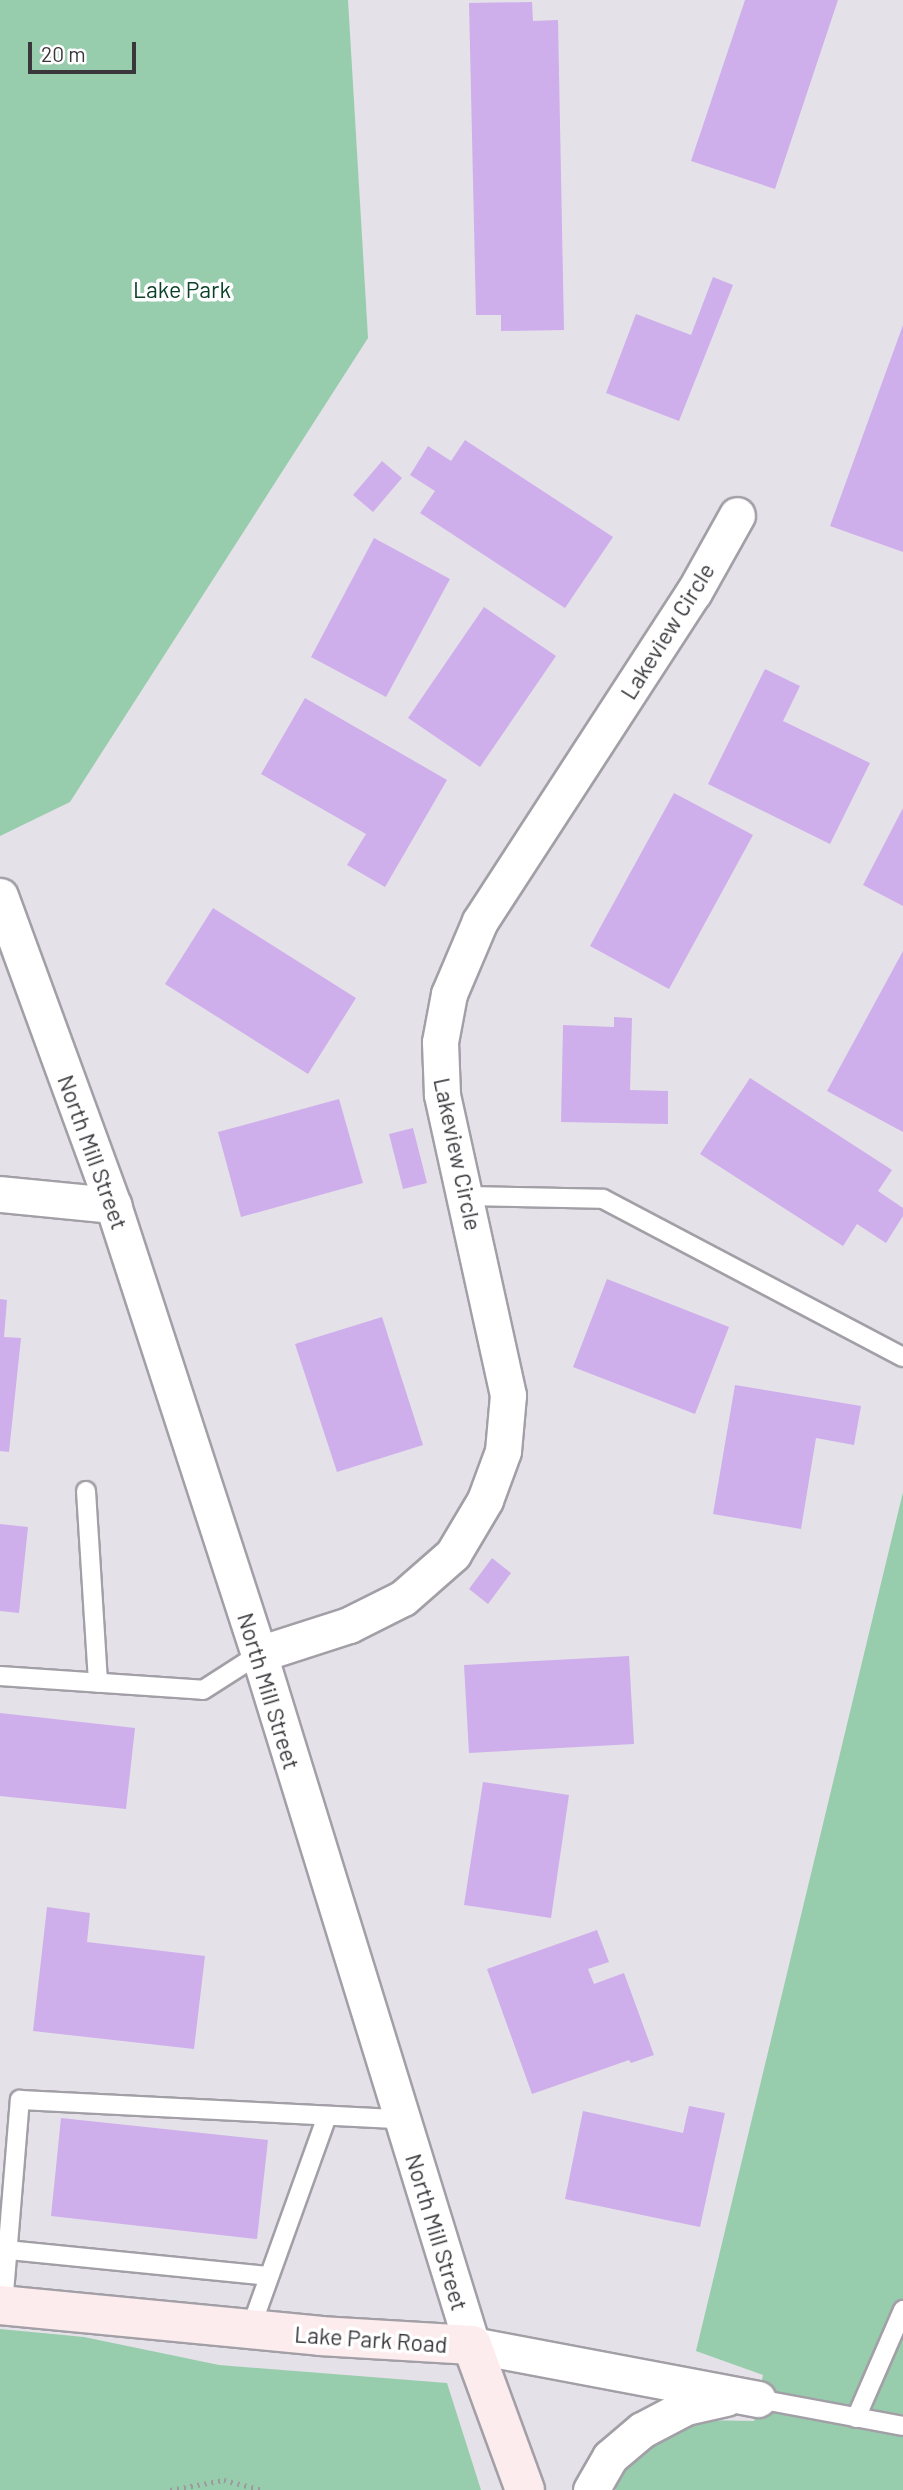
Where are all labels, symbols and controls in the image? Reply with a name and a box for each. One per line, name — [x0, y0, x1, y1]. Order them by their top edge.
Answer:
scale bar — [32, 28, 140, 72]
text: 20 m — [41, 41, 86, 66]
park label: Lake Park — [133, 275, 231, 303]
street label: Lakeview Circle — [614, 558, 720, 704]
street label: North Mill Street — [52, 1071, 134, 1233]
street label: Lakeview Circle — [428, 1075, 488, 1233]
street label: North Mill Street — [232, 1609, 306, 1773]
street label: North Mill Street — [400, 2150, 474, 2314]
street label: Lake Park Road — [294, 2320, 448, 2358]

